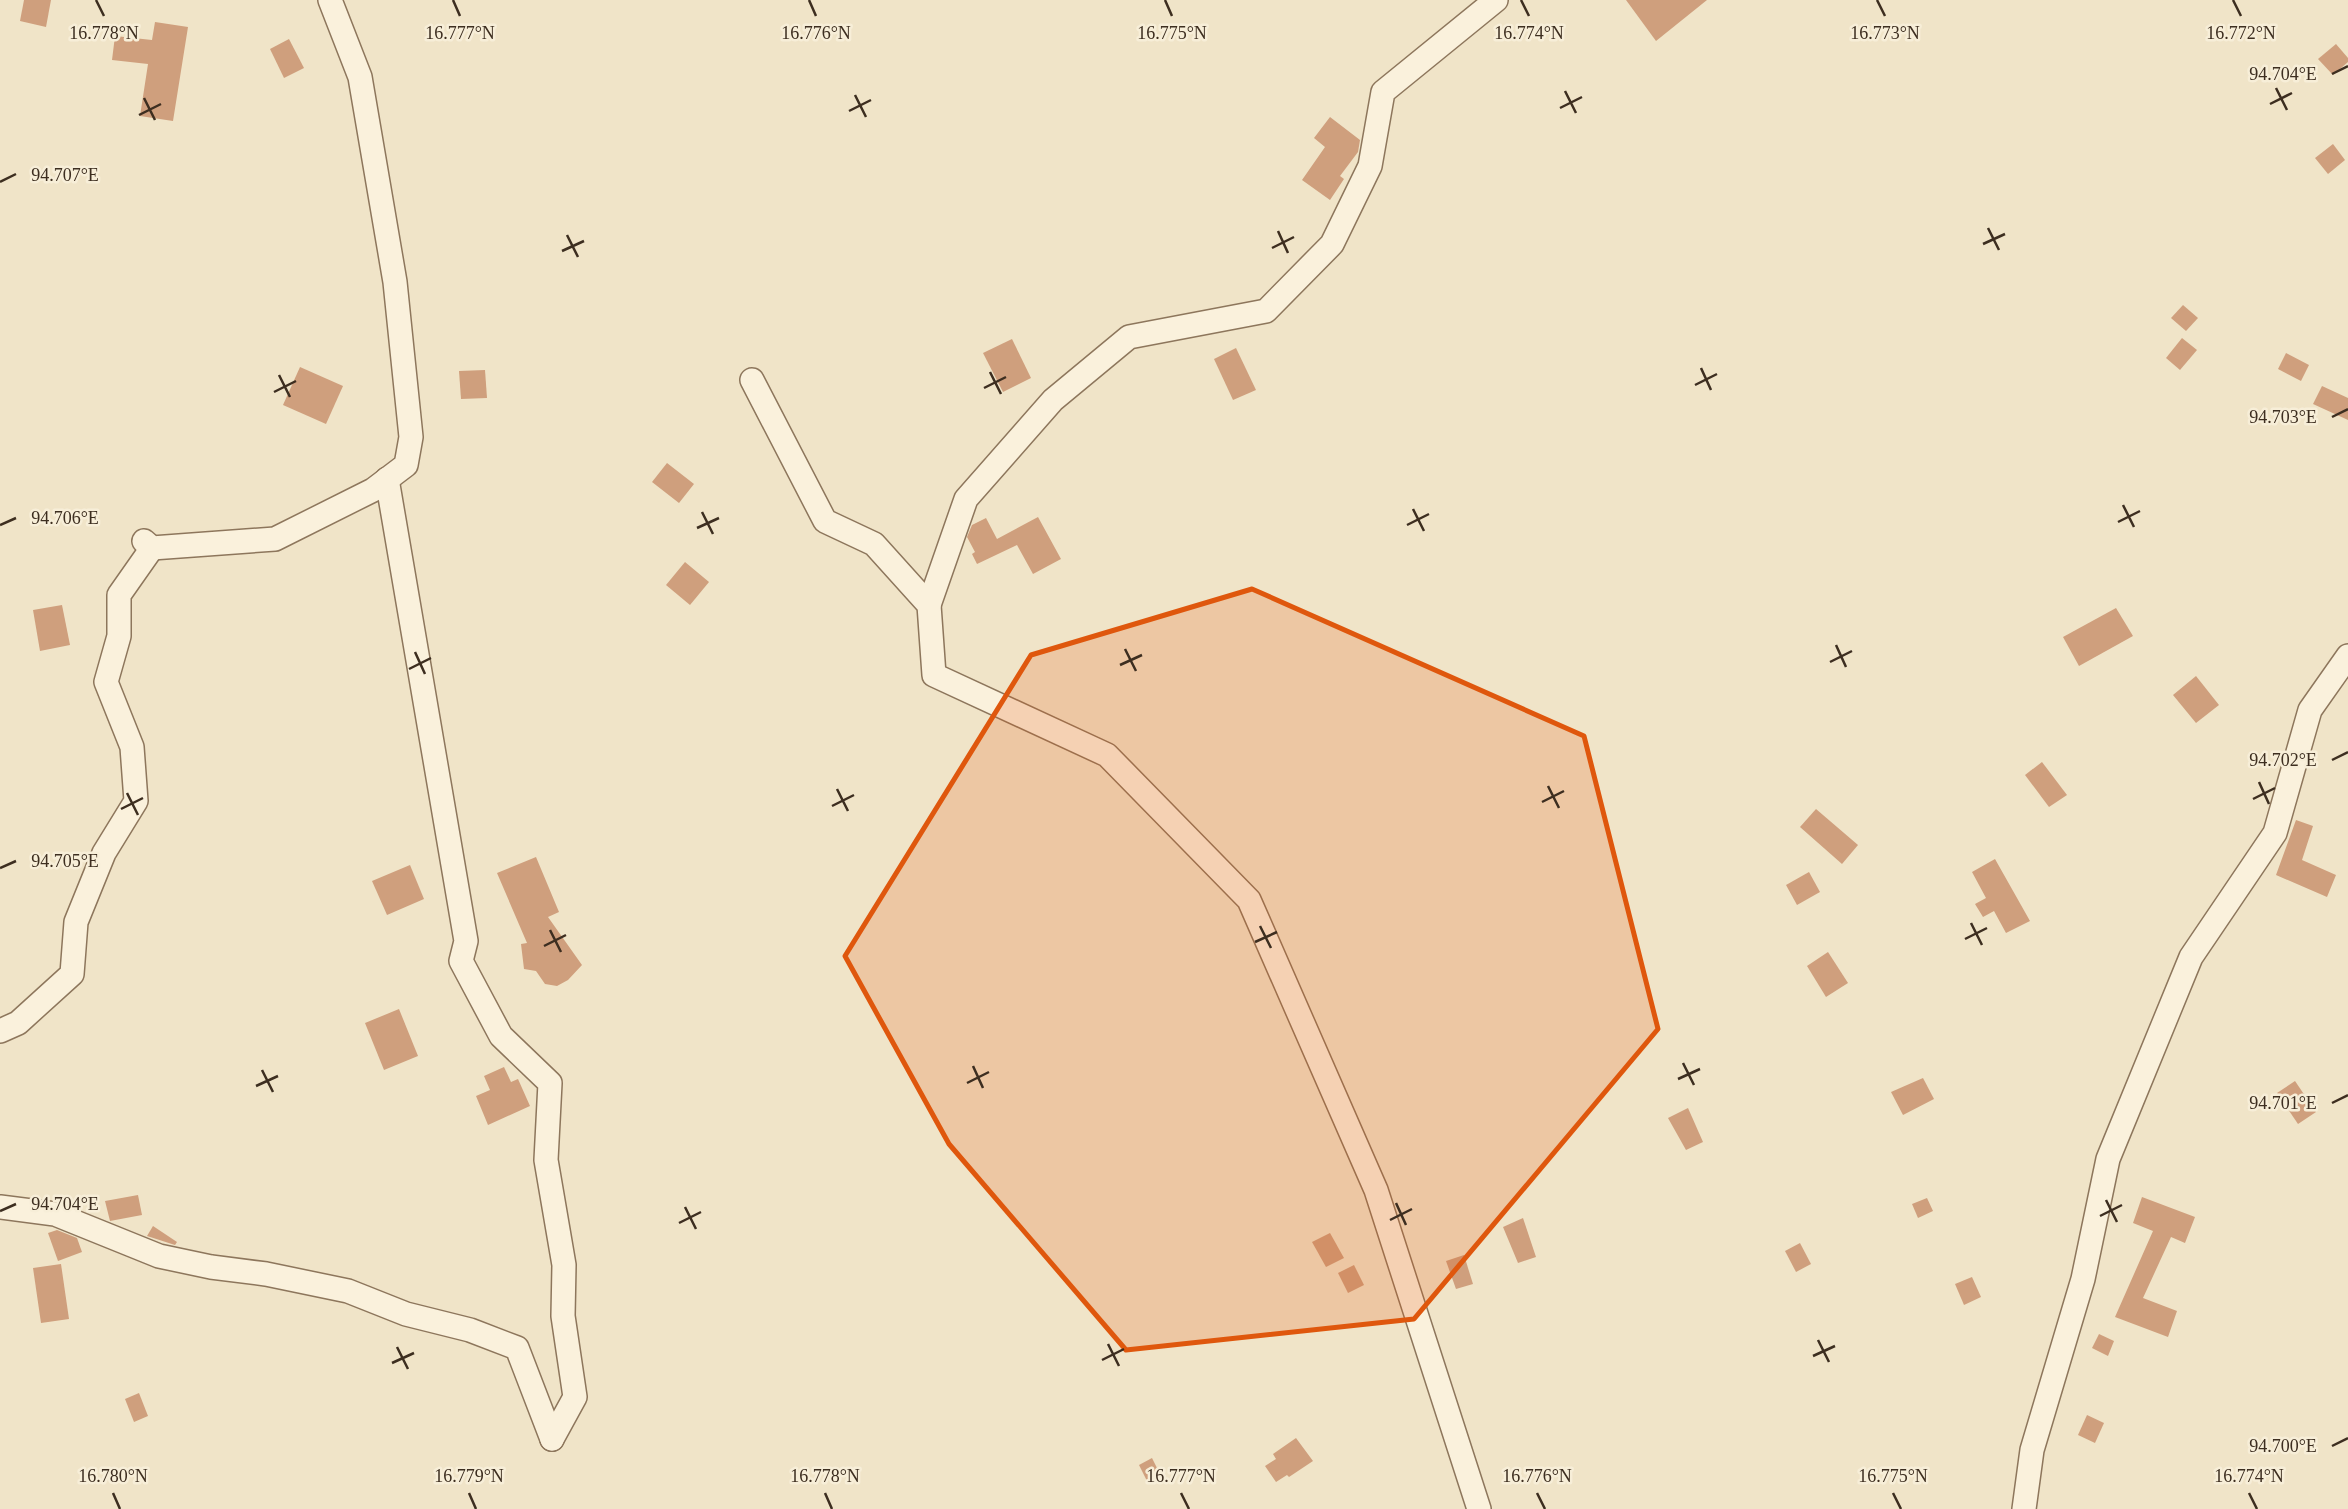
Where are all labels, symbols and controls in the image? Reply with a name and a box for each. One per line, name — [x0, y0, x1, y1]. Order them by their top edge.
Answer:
text: 16.778°N — [69, 23, 139, 43]
text: 16.777°N — [425, 23, 495, 43]
text: 16.776°N — [781, 23, 851, 43]
text: 16.775°N — [1137, 23, 1207, 43]
text: 16.774°N — [1494, 23, 1564, 43]
text: 16.773°N — [1850, 23, 1920, 43]
text: 16.772°N — [2206, 23, 2276, 43]
text: 94.704°E — [2249, 64, 2317, 84]
text: 94.707°E — [31, 165, 99, 185]
text: 94.703°E — [2249, 407, 2317, 427]
text: 94.706°E — [31, 508, 99, 528]
text: 94.702°E — [2249, 750, 2317, 770]
text: 94.705°E — [31, 851, 99, 871]
text: 94.701°E — [2249, 1093, 2317, 1113]
text: 94.704°E — [31, 1194, 99, 1214]
text: 94.700°E — [2249, 1436, 2317, 1456]
text: 16.780°N — [78, 1466, 148, 1486]
text: 16.779°N — [434, 1466, 504, 1486]
text: 16.778°N — [790, 1466, 860, 1486]
text: 16.777°N — [1146, 1466, 1216, 1486]
text: 16.776°N — [1502, 1466, 1572, 1486]
text: 16.775°N — [1858, 1466, 1928, 1486]
text: 16.774°N — [2214, 1466, 2284, 1486]

